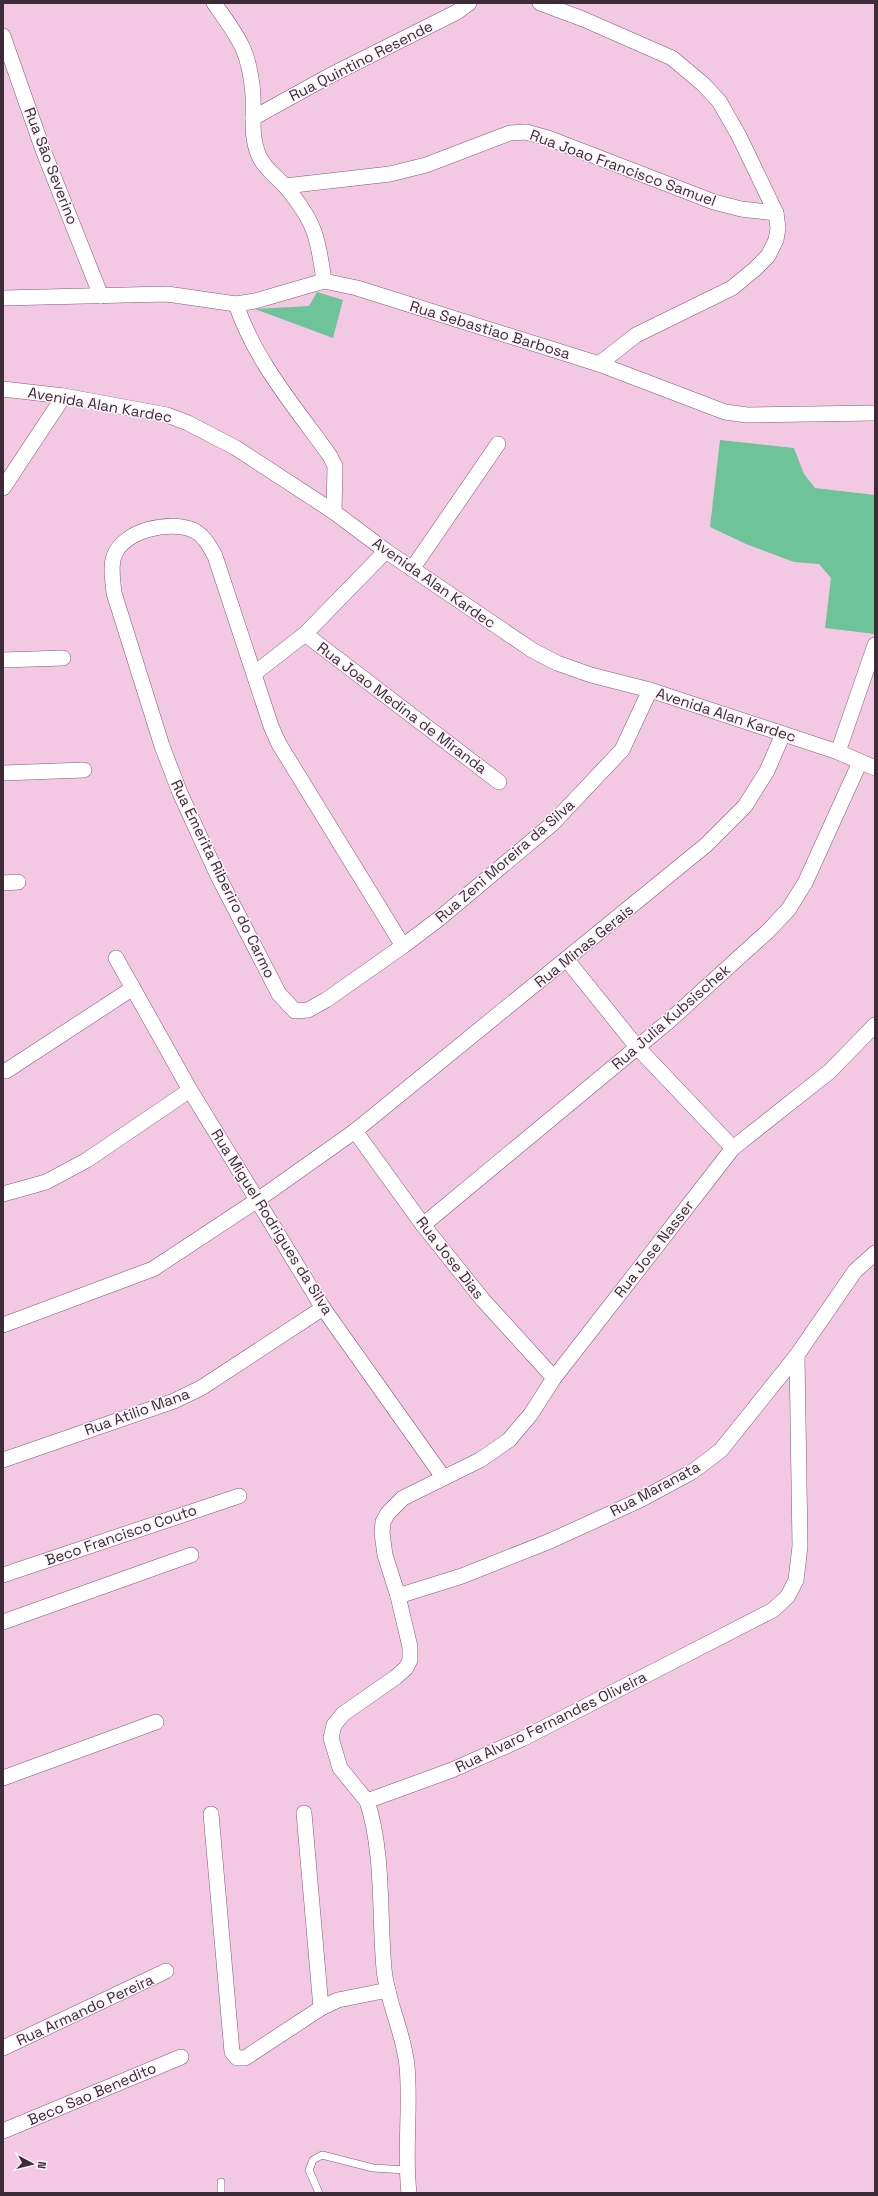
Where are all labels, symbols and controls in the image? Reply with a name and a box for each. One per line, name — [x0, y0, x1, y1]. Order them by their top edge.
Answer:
street label: Rua Quintino Resende — [286, 16, 436, 105]
street label: Rua São Severino — [20, 104, 83, 227]
street label: Rua Joao Francisco Samuel — [527, 125, 719, 210]
street label: Rua Sebastiao Barbosa — [408, 296, 573, 363]
street label: Avenida Alan Kardec — [26, 382, 174, 427]
street label: Avenida Alan Kardec — [369, 533, 500, 632]
street label: Rua Joao Medina de Miranda — [314, 637, 491, 778]
street label: Avenida Alan Kardec — [654, 683, 799, 746]
street label: Rua Emerita Riberiro do Carmo — [167, 776, 280, 981]
street label: Rua Zeni Moreira da Silva — [431, 795, 578, 926]
street label: Rua Minas Gerais — [530, 900, 637, 991]
street label: Rua Julia Kubsischek — [607, 960, 734, 1073]
street label: Rua Miguel Rodrigues da Silva — [207, 1125, 338, 1318]
street label: Rua Jose Nasser — [610, 1196, 698, 1301]
street label: Rua Jose Dias — [412, 1213, 489, 1303]
street label: Rua Atilio Mana — [82, 1384, 192, 1439]
street label: Rua Maranata — [606, 1457, 704, 1520]
street label: Beco Francisco Couto — [43, 1500, 199, 1569]
street label: Rua Alvaro Fernandes Oliveira — [452, 1667, 650, 1776]
street label: Rua Armando Pereira — [13, 1969, 157, 2050]
street label: Beco Sao Benedito — [25, 2058, 159, 2129]
north arrow — [12, 2144, 52, 2184]
text: N — [35, 2161, 49, 2170]

